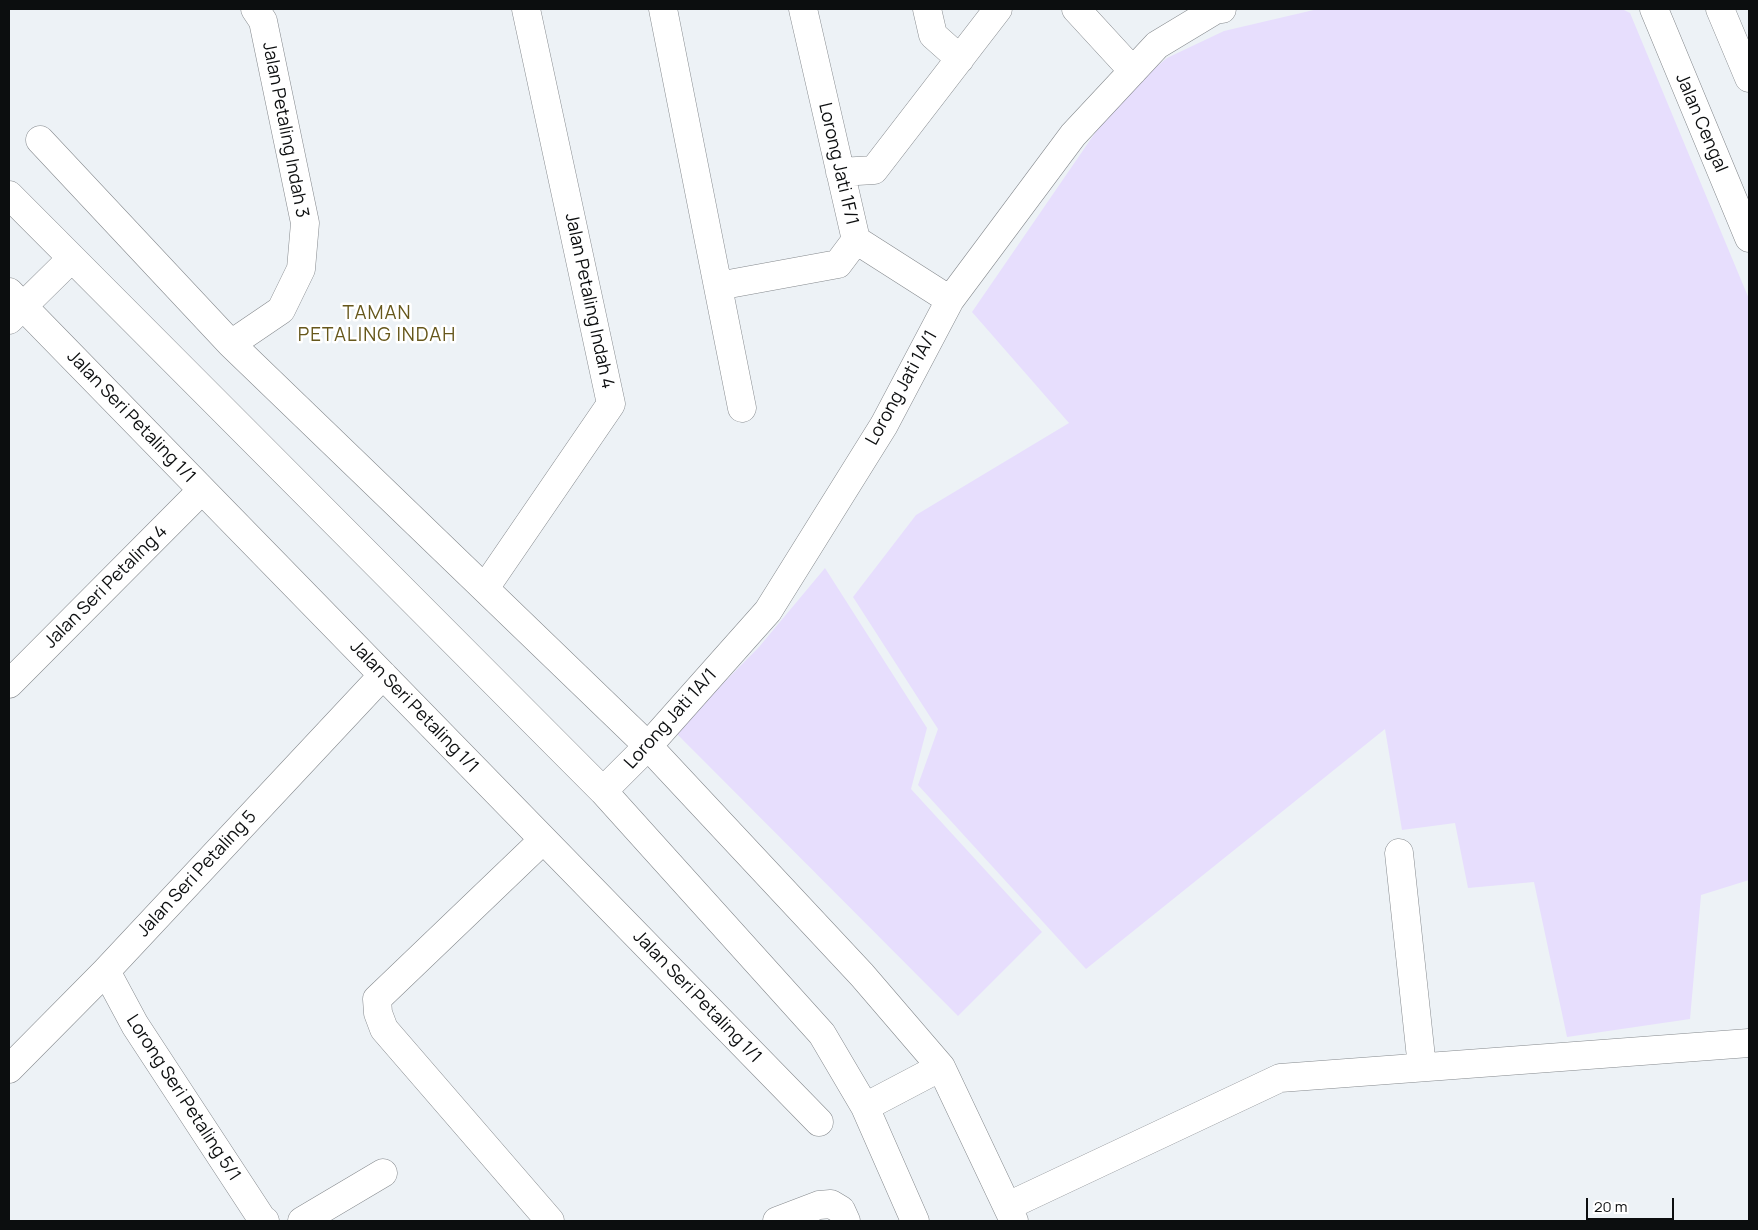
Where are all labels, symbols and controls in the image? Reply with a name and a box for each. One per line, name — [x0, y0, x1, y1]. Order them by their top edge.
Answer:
street label: Jalan Petaling Indah 3 — [257, 40, 313, 220]
street label: Jalan Cengal — [1670, 70, 1732, 176]
street label: Lorong Jati 1F/1 — [813, 101, 863, 227]
street label: Jalan Petaling Indah 4 — [560, 211, 618, 391]
district label: TAMAN PETALING INDAH — [296, 303, 458, 347]
street label: Lorong Jati 1A/1 — [862, 327, 942, 449]
street label: Jalan Seri Petaling 1/1 — [62, 346, 200, 488]
street label: Jalan Seri Petaling 4 — [40, 521, 172, 653]
street label: Jalan Seri Petaling 1/1 — [345, 636, 483, 778]
street label: Lorong Jati 1A/1 — [620, 664, 722, 774]
street label: Jalan Seri Petaling 5 — [133, 806, 261, 942]
street label: Jalan Seri Petaling 1/1 — [628, 926, 766, 1068]
street label: Lorong Seri Petaling 5/1 — [121, 1011, 245, 1185]
scale bar — [1588, 1188, 1676, 1220]
text: 20 m — [1594, 1196, 1627, 1217]

